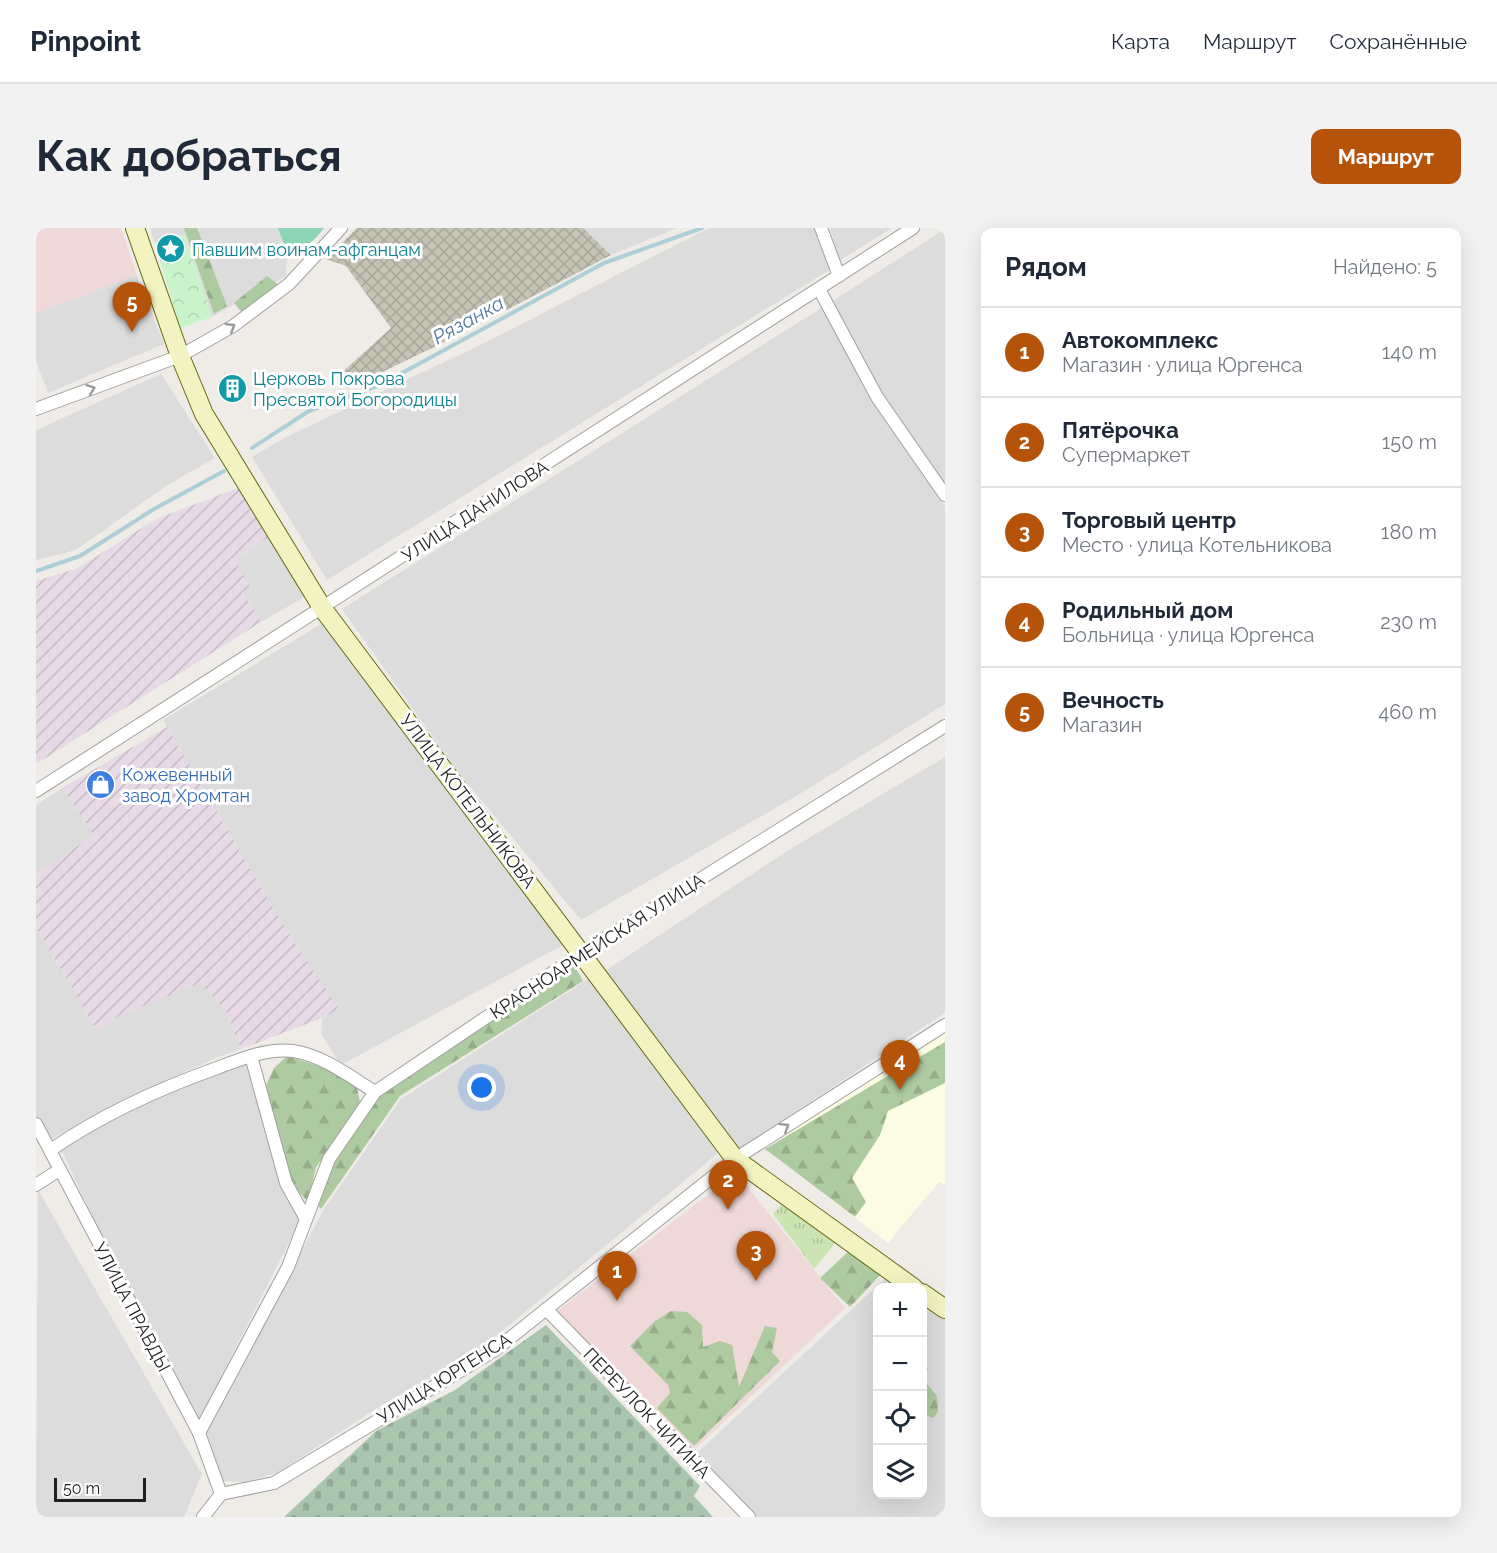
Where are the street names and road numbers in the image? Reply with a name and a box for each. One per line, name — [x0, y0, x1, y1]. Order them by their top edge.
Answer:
street label: УЛИЦА ДАНИЛОВА — [398, 456, 552, 566]
street label: УЛИЦА КОТЕЛЬНИКОВА — [396, 710, 540, 892]
street label: КРАСНОАРМЕЙСКАЯ УЛИЦА — [486, 869, 708, 1023]
street label: УЛИЦА ПРАВДЫ — [89, 1239, 175, 1375]
street label: УЛИЦА ЮРГЕНСА — [373, 1328, 515, 1428]
street label: ПЕРЕУЛОК ЧИГИНА — [579, 1343, 715, 1483]

